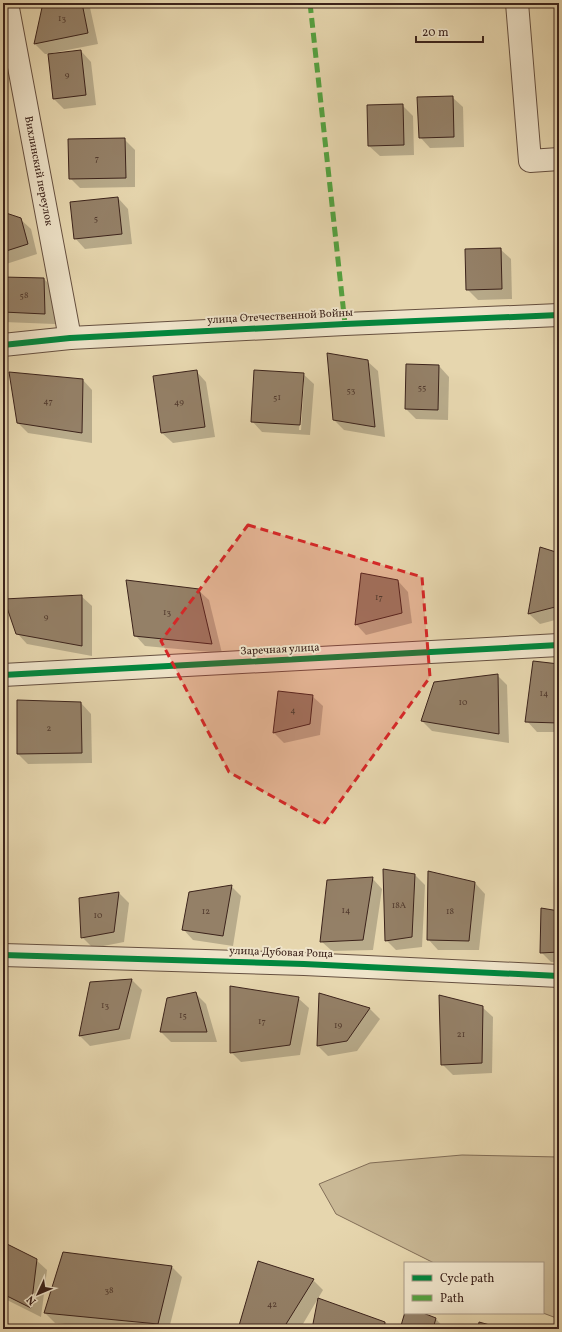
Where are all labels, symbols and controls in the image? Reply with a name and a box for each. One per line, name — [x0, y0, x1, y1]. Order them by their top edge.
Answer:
house number: 13 — [58, 12, 66, 25]
scale bar — [416, 18, 483, 44]
text: 20 m — [422, 25, 449, 41]
house number: 9 — [65, 69, 70, 82]
street label: Вихлинский переулок — [20, 115, 56, 227]
house number: 7 — [95, 152, 99, 165]
house number: 5 — [94, 212, 98, 225]
house number: 58 — [20, 289, 29, 302]
street label: улица Отечественной Войны — [207, 306, 354, 328]
house number: 55 — [418, 381, 426, 394]
house number: 53 — [347, 384, 356, 397]
house number: 51 — [273, 391, 281, 404]
house number: 47 — [43, 395, 53, 408]
house number: 49 — [174, 396, 184, 409]
house number: 17 — [375, 591, 383, 604]
house number: 13 — [163, 606, 171, 619]
house number: 9 — [44, 611, 49, 624]
street label: Заречная улица — [240, 640, 320, 660]
house number: 14 — [540, 687, 548, 700]
house number: 10 — [459, 696, 468, 709]
house number: 4 — [290, 704, 296, 717]
house number: 2 — [47, 722, 52, 735]
house number: 18А — [392, 899, 407, 912]
house number: 14 — [342, 904, 350, 917]
house number: 12 — [202, 905, 210, 918]
house number: 18 — [446, 905, 454, 918]
house number: 10 — [94, 909, 103, 922]
street label: улица Дубовая Роща — [229, 944, 334, 962]
house number: 13 — [101, 999, 109, 1012]
house number: 15 — [179, 1009, 187, 1022]
house number: 17 — [258, 1015, 266, 1028]
house number: 19 — [334, 1019, 342, 1032]
house number: 21 — [457, 1028, 465, 1041]
legend — [404, 1262, 544, 1314]
text: Cycle path — [440, 1271, 495, 1287]
north arrow — [18, 1274, 58, 1314]
house number: 38 — [104, 1284, 114, 1297]
text: Path — [440, 1291, 464, 1307]
text: N — [24, 1292, 40, 1308]
house number: 42 — [267, 1298, 277, 1311]

